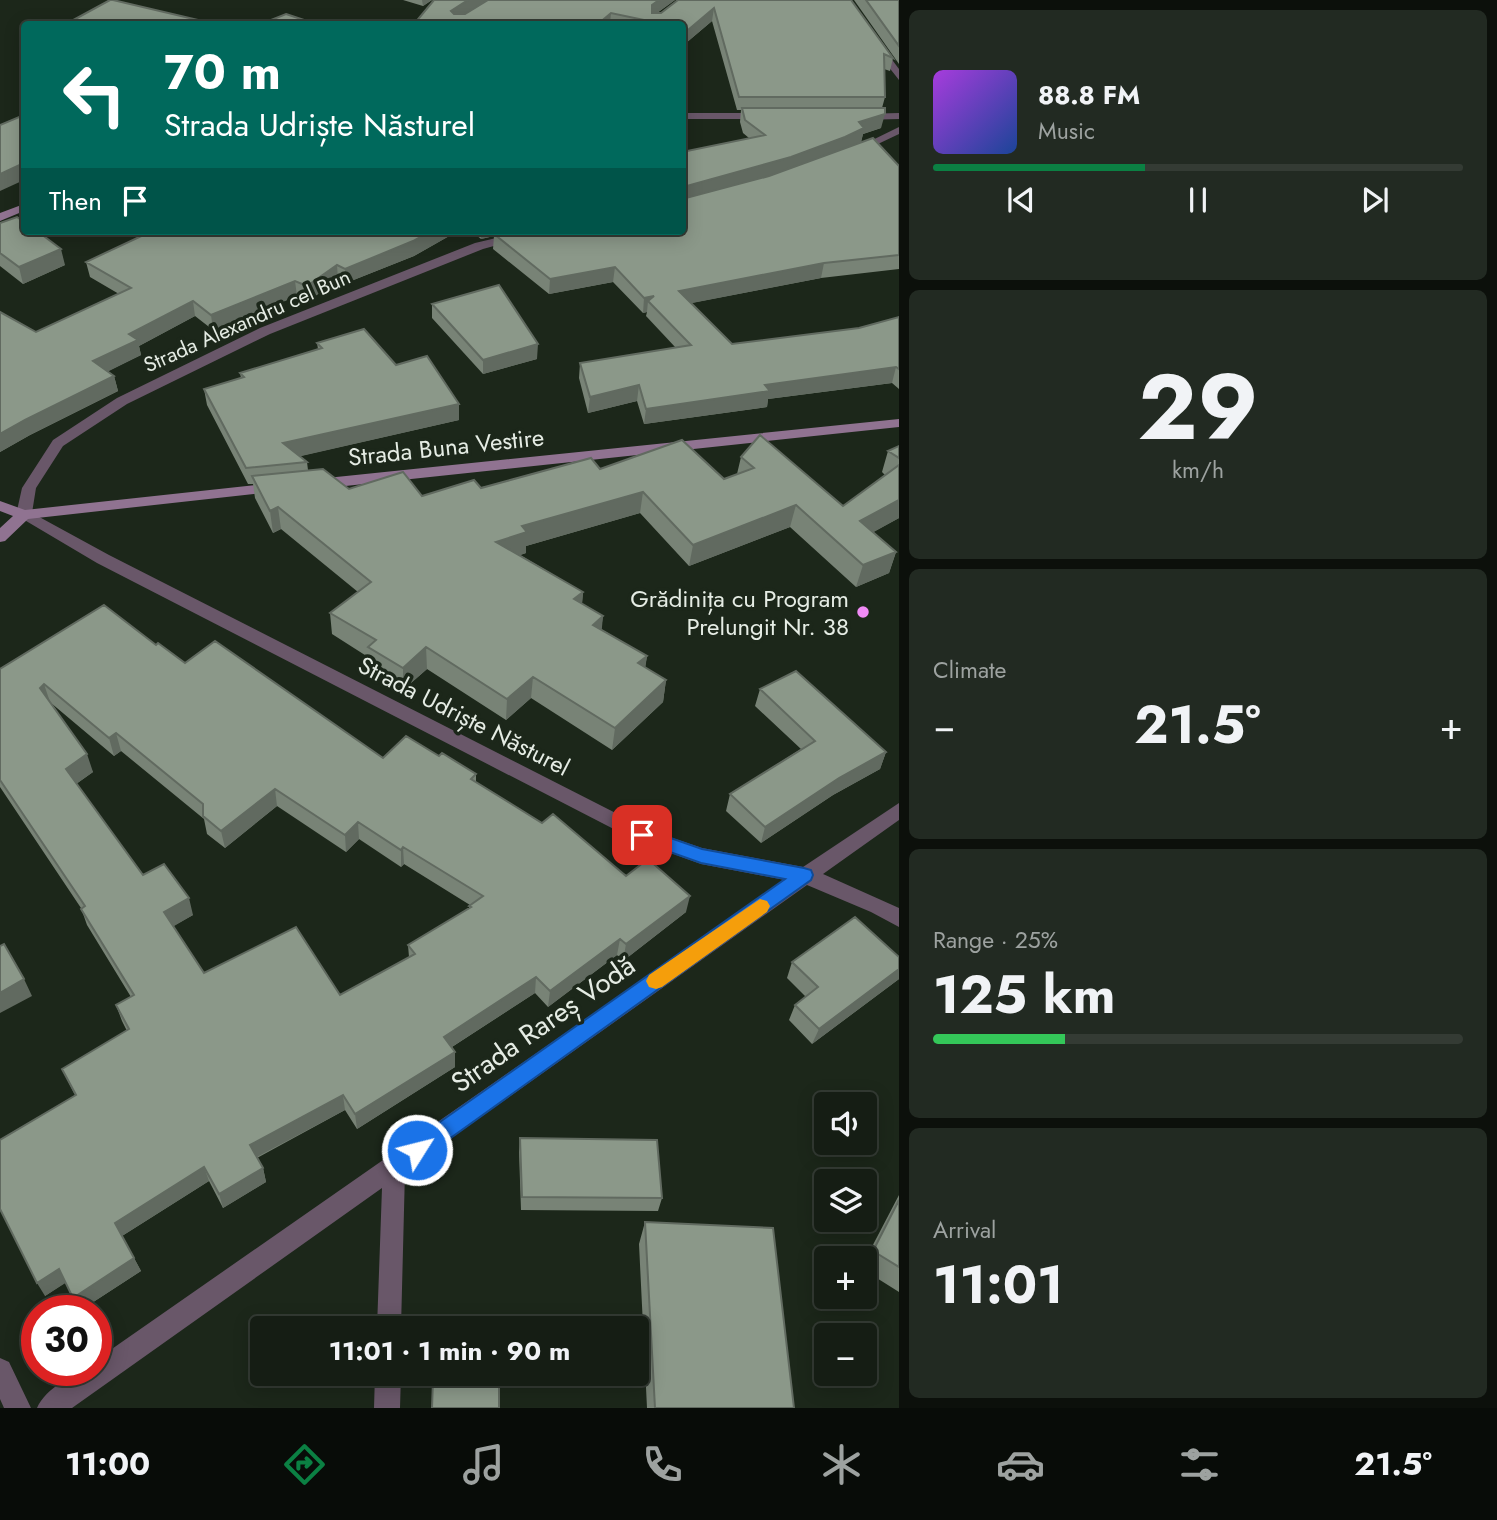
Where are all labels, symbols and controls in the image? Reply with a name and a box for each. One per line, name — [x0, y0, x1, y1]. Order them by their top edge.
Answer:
text: 70 m — [164, 37, 281, 107]
icon: left — [49, 49, 140, 140]
text: 88.8 FM — [1038, 76, 1140, 114]
text: Strada Udriște Năsturel — [164, 102, 475, 148]
text: Music — [1038, 114, 1095, 148]
icon: previous — [1002, 181, 1040, 219]
icon: pause — [1179, 181, 1217, 219]
icon: next — [1356, 181, 1394, 219]
text: Then — [49, 182, 102, 220]
icon: arrive — [116, 182, 154, 220]
street label: Strada Alexandru cel Bun — [139, 262, 355, 380]
text: 29 — [1138, 342, 1258, 473]
street label: Strada Buna Vestire — [346, 419, 546, 475]
text: km/h — [1172, 453, 1224, 487]
place label: Grădinița cu Program Prelungit Nr. 38 — [630, 581, 849, 644]
marker: Grădinița cu Program Prelungit Nr. 38 — [855, 604, 871, 620]
street label: Strada Udriște Năsturel — [352, 647, 576, 785]
text: Climate — [933, 653, 1006, 687]
text: 21.5° — [1134, 687, 1261, 763]
text: − — [933, 698, 955, 753]
text: + — [1440, 698, 1463, 753]
pin — [612, 805, 672, 865]
icon: arrive — [623, 816, 661, 854]
text: Range · 25% — [933, 923, 1058, 957]
street label: Strada Rareș Vodă — [443, 945, 643, 1103]
text: 125 km — [933, 957, 1115, 1033]
map controls — [814, 1092, 877, 1386]
button: sound — [814, 1092, 877, 1155]
position arrow — [380, 1113, 454, 1187]
button: layers — [814, 1169, 877, 1232]
text: Arrival — [933, 1213, 996, 1247]
button: + — [814, 1246, 877, 1309]
text: 11:01 — [933, 1247, 1064, 1323]
speed limit sign: 30 — [21, 1295, 112, 1386]
button: − — [814, 1323, 877, 1386]
text: 11:01 · 1 min · 90 m — [329, 1332, 570, 1370]
icon: directions — [280, 1440, 329, 1489]
icon: music — [459, 1440, 508, 1489]
icon: phone — [638, 1440, 687, 1489]
icon: climate — [817, 1440, 866, 1489]
icon: car — [996, 1440, 1045, 1489]
icon: filters — [1175, 1440, 1224, 1489]
text: 11:00 — [65, 1441, 150, 1487]
text: 21.5° — [1354, 1441, 1432, 1487]

